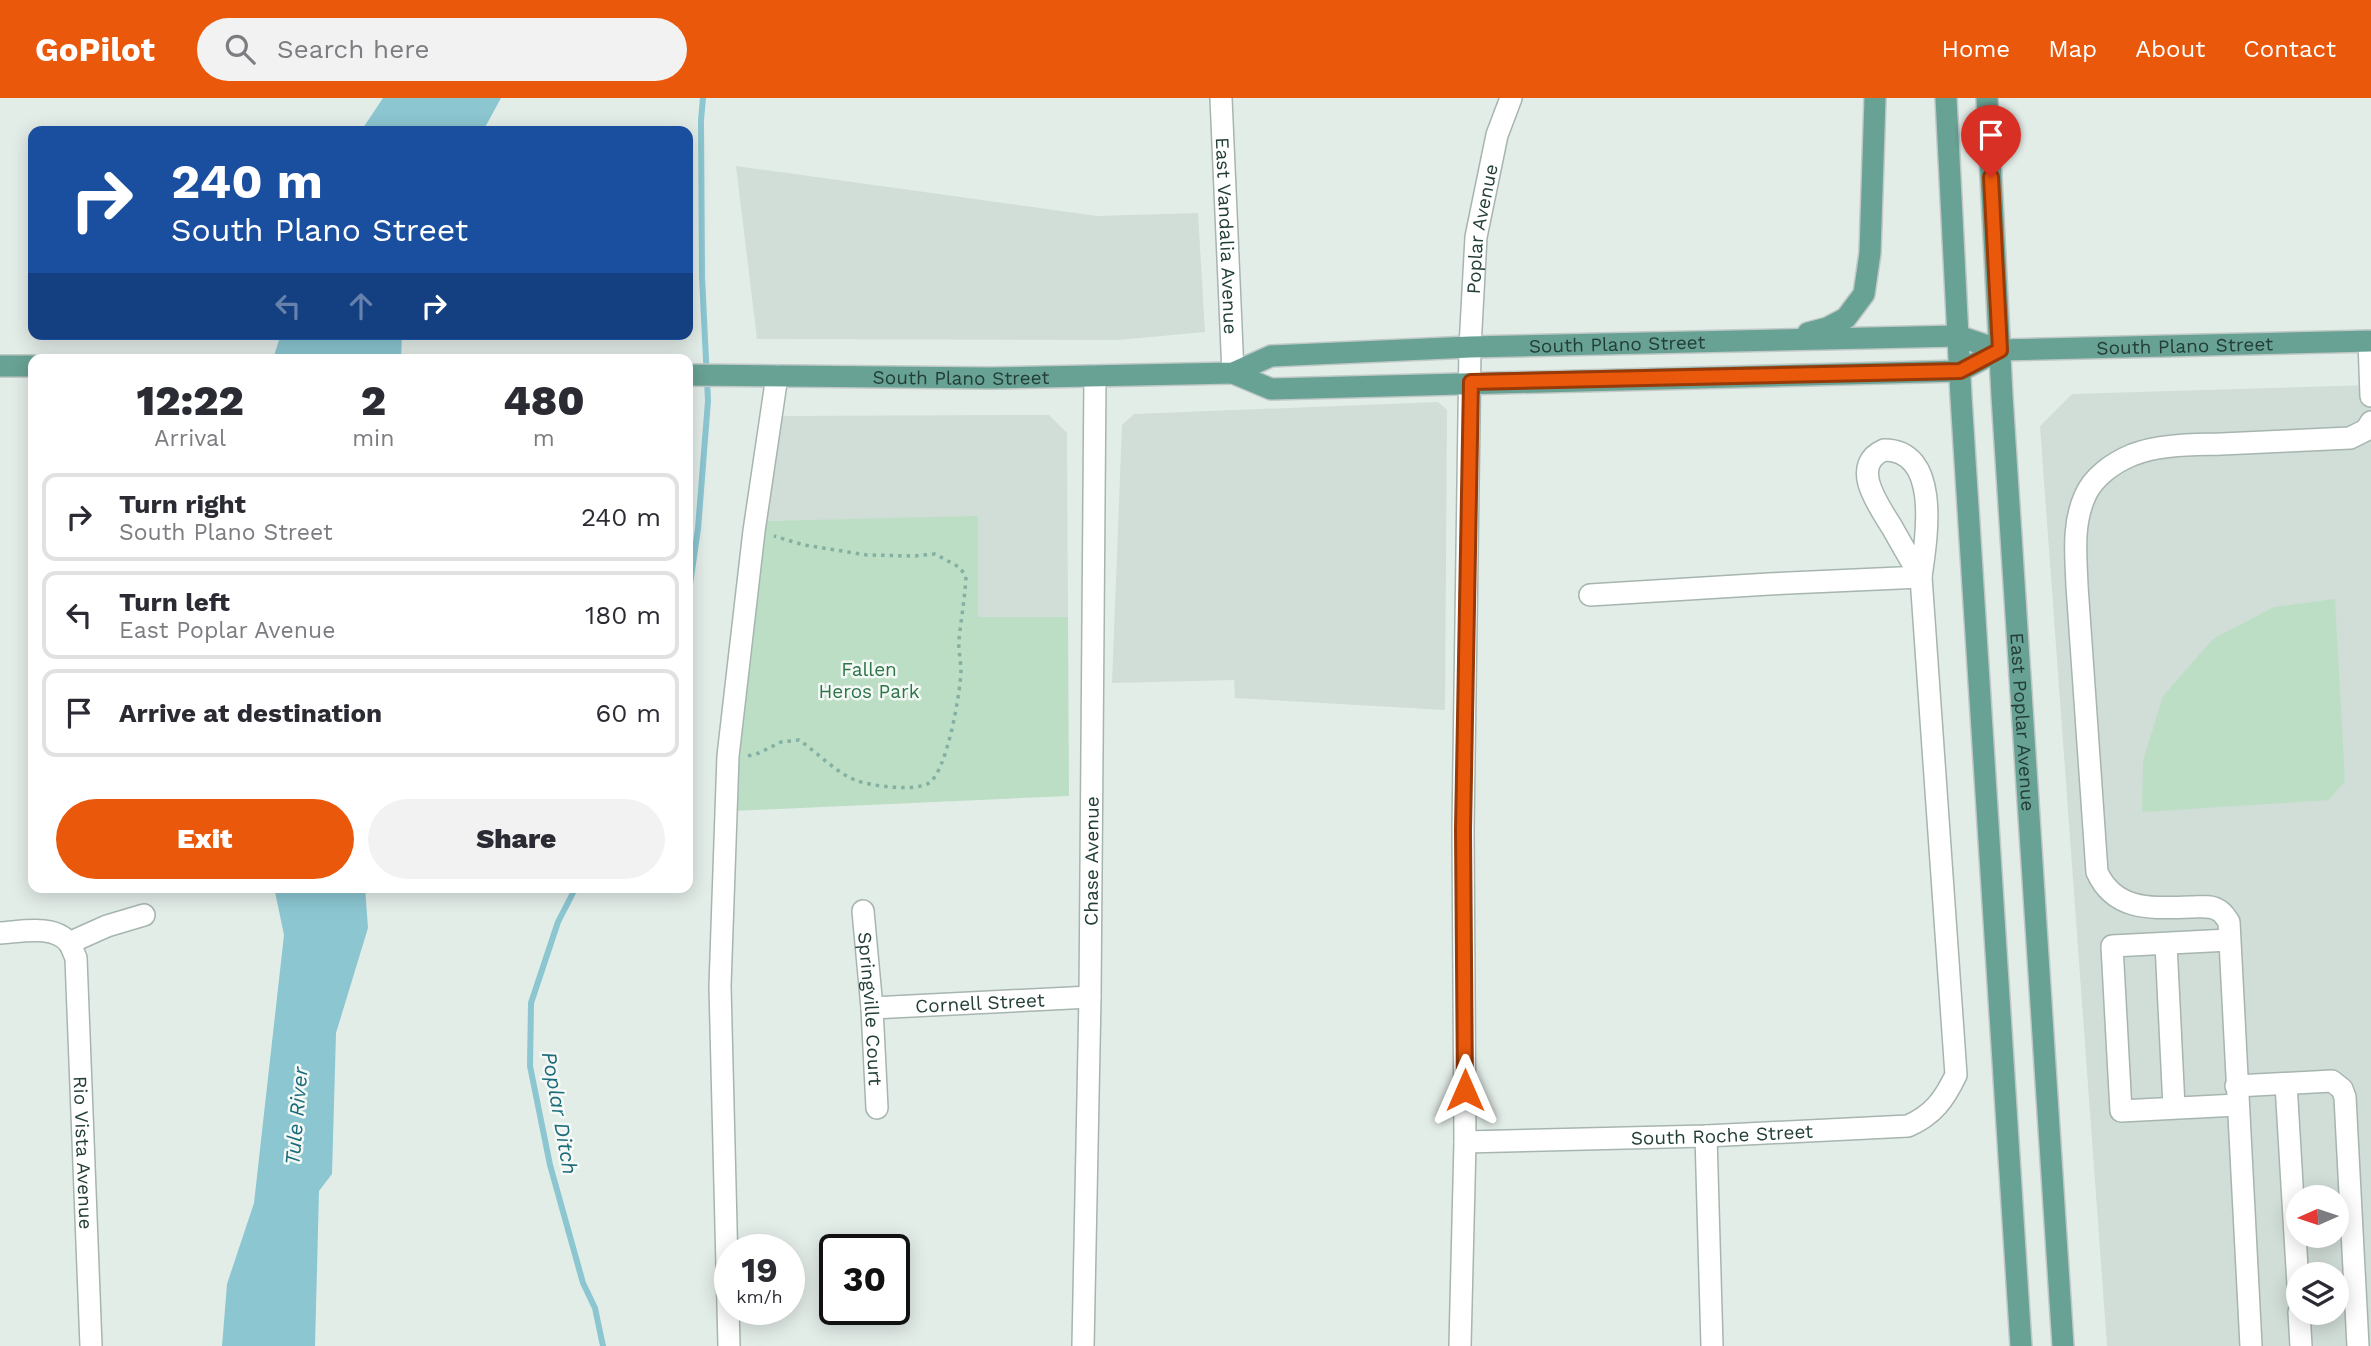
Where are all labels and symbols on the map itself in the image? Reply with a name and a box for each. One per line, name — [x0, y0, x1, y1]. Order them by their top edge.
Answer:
pin — [1961, 105, 2021, 177]
street label: East Vandalia Avenue — [1211, 137, 1243, 335]
street label: Poplar Avenue — [1461, 162, 1502, 295]
street label: South Plano Street — [1529, 330, 1706, 357]
street label: South Plano Street — [2096, 332, 2273, 359]
street label: South Plano Street — [873, 365, 1050, 390]
street label: East Poplar Avenue — [2006, 632, 2040, 812]
park label: Fallen Heros Park — [819, 658, 920, 703]
street label: Chase Avenue — [1079, 796, 1103, 926]
street label: Springville Court — [853, 931, 887, 1086]
street label: Cornell Street — [915, 988, 1045, 1017]
water label: Poplar Ditch — [537, 1050, 583, 1176]
position arrow — [1428, 1053, 1502, 1127]
water label: Tule River — [279, 1065, 313, 1166]
street label: Rio Vista Avenue — [69, 1076, 98, 1230]
street label: South Roche Street — [1630, 1119, 1814, 1149]
north arrow — [2286, 1185, 2348, 1248]
speed limit sign: 30 — [819, 1234, 910, 1325]

